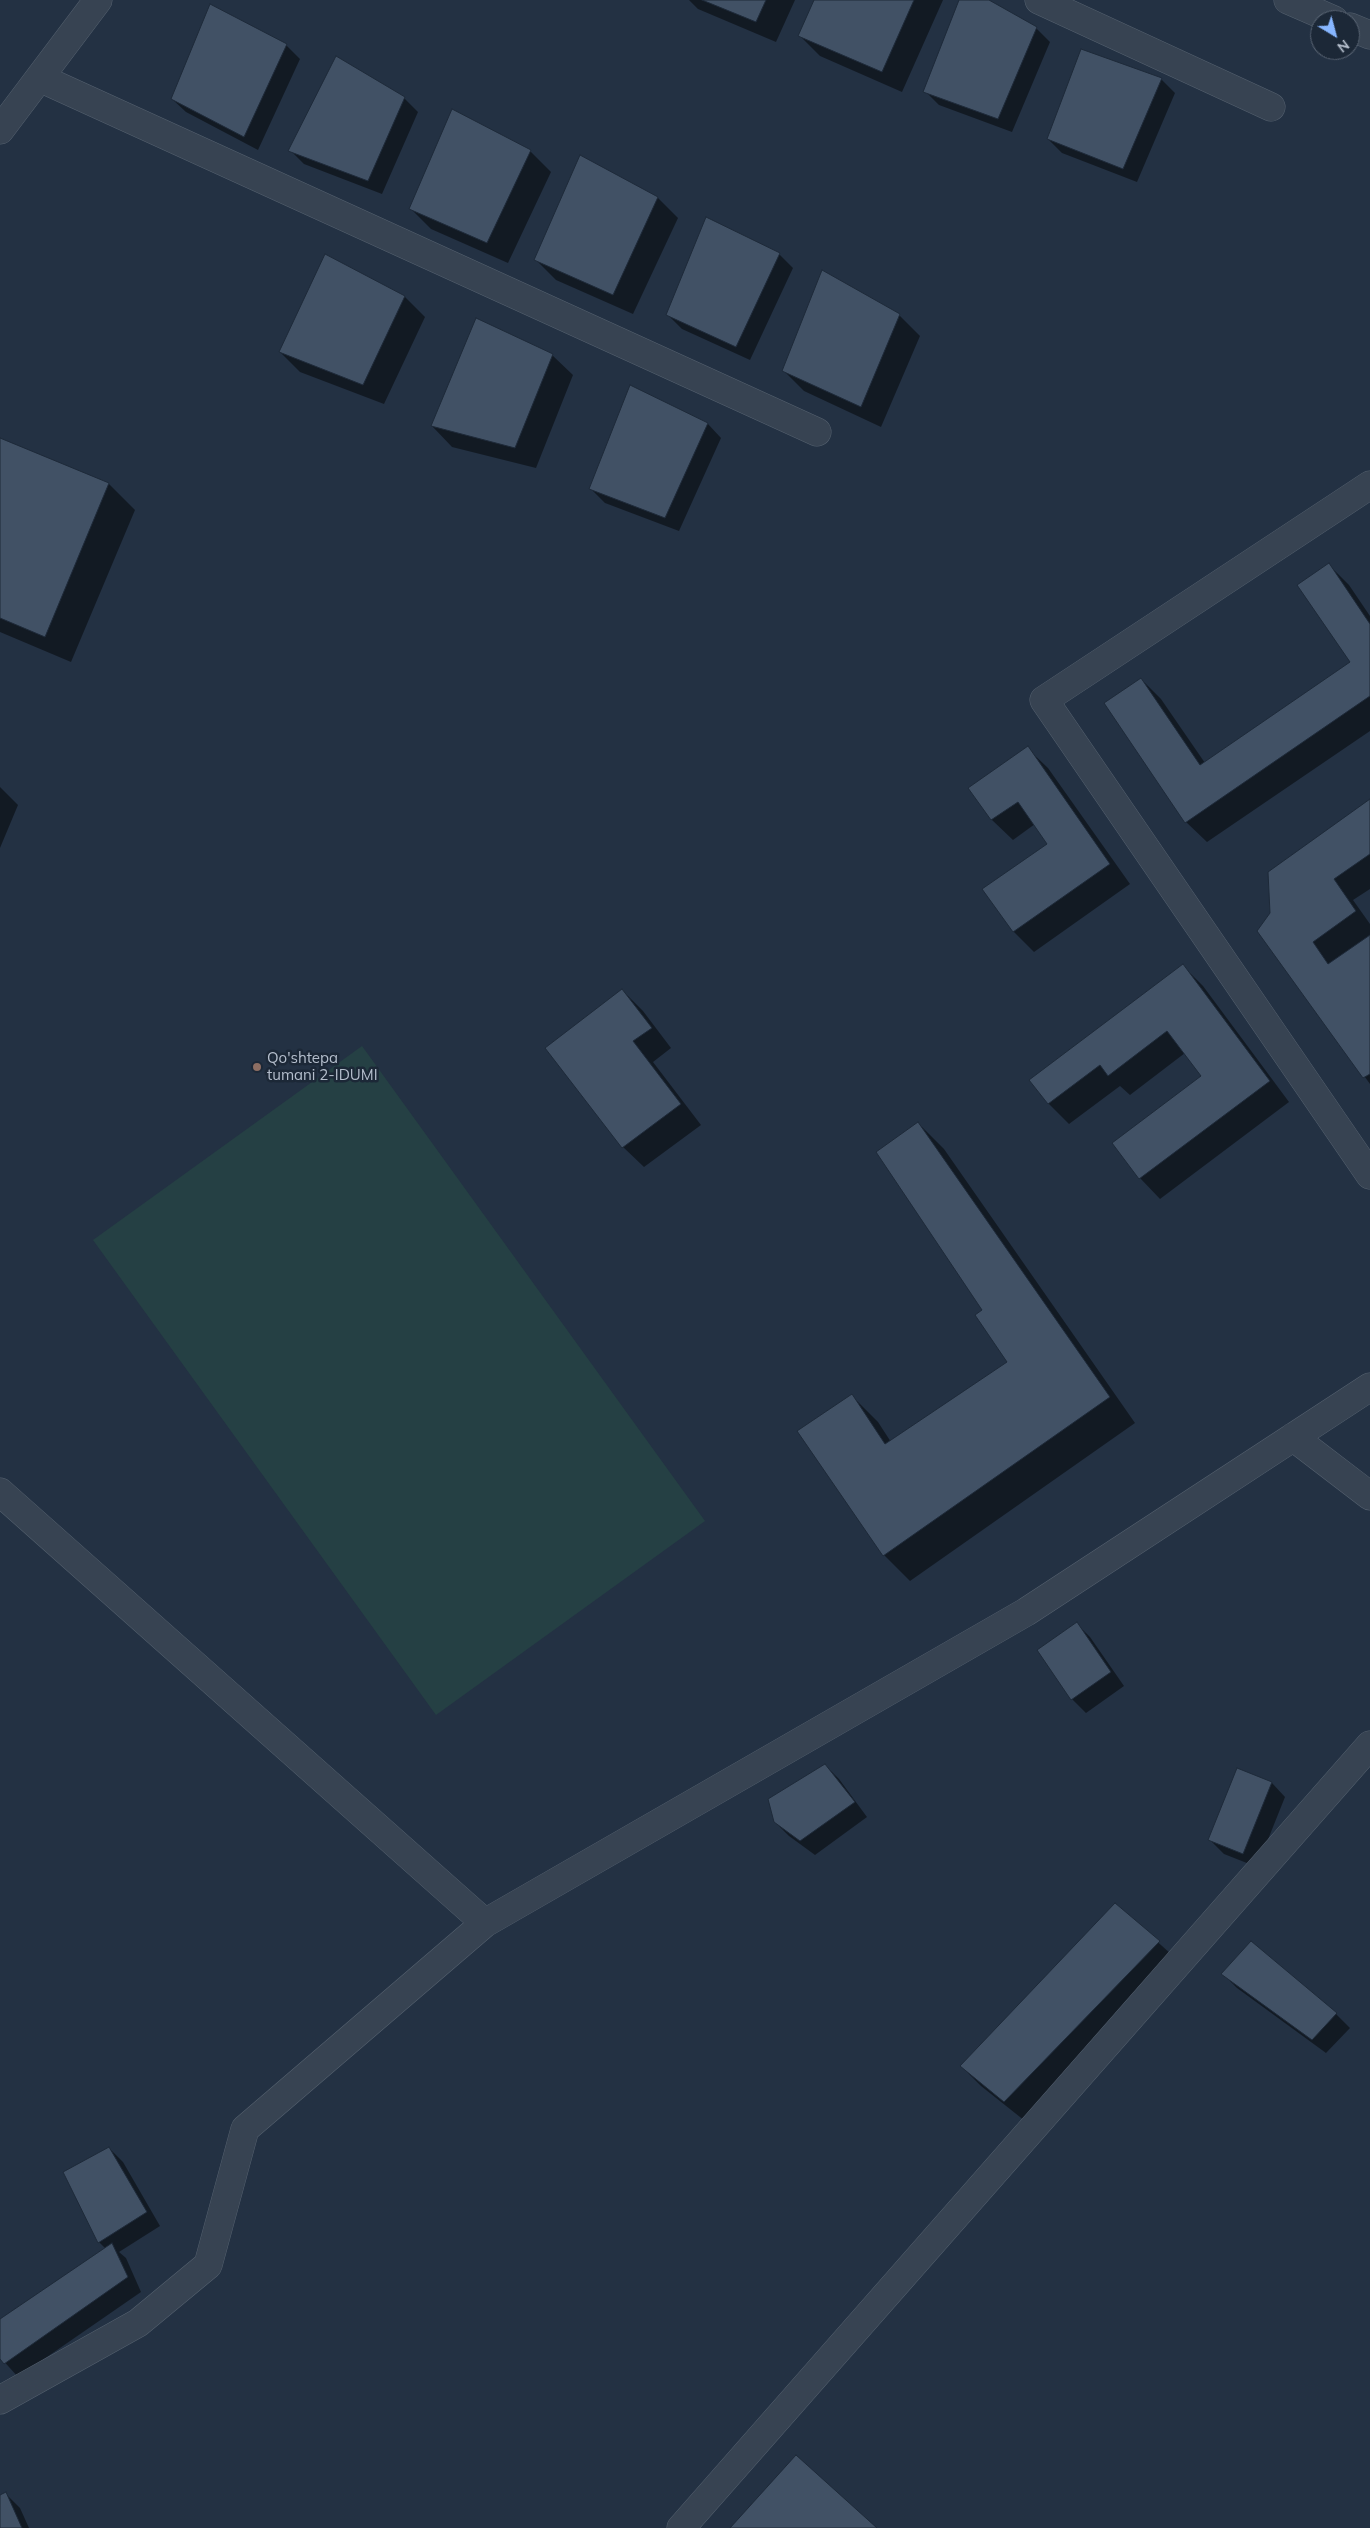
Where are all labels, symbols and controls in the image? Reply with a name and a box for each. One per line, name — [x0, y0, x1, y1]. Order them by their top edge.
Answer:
north arrow — [1310, 10, 1360, 60]
text: N — [1334, 36, 1353, 57]
place label: Qo'shtepa tumani 2-IDUMI — [267, 1049, 378, 1084]
marker: Qo'shtepa tumani 2-IDUMI — [251, 1061, 263, 1073]

